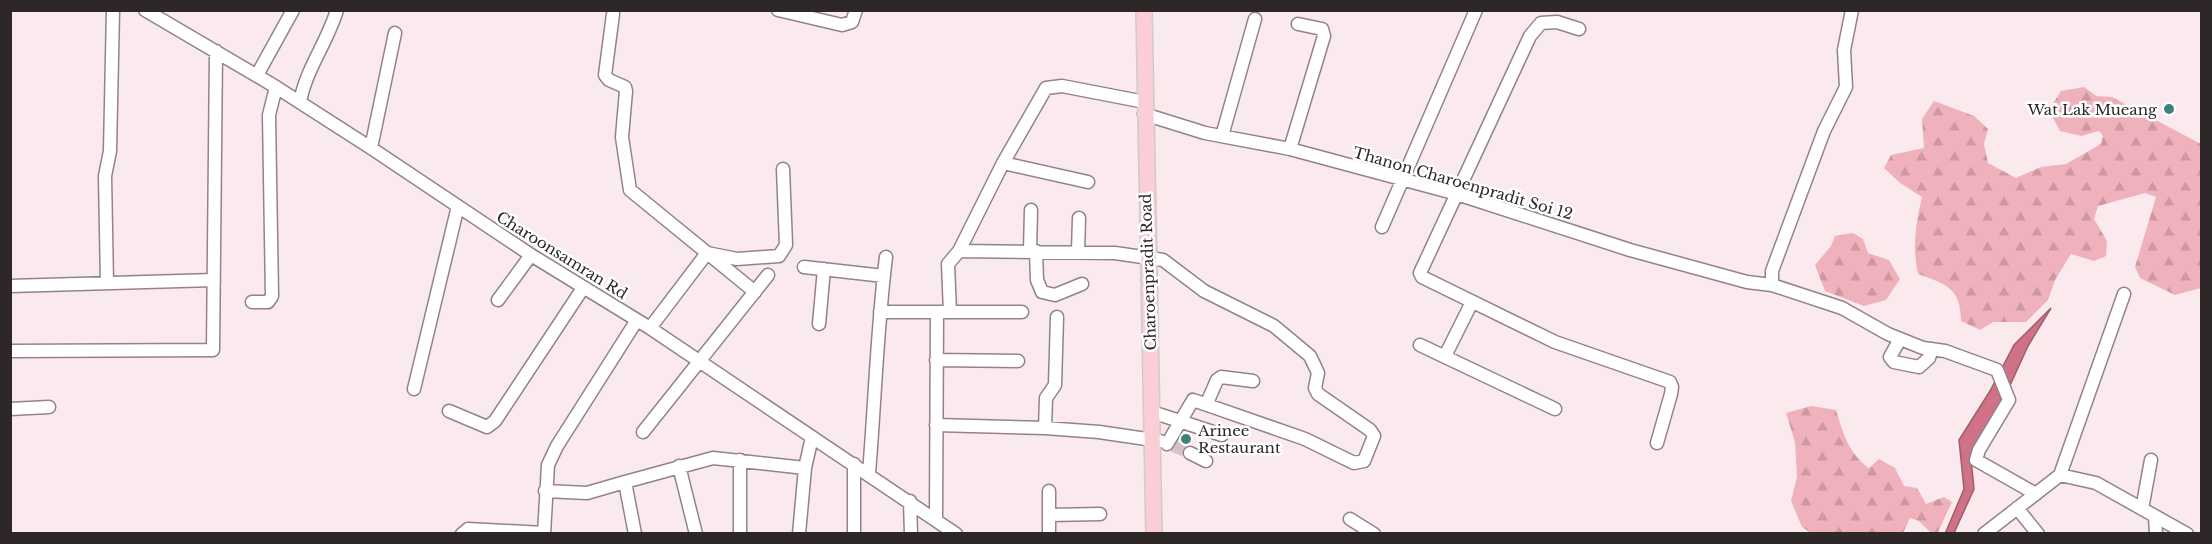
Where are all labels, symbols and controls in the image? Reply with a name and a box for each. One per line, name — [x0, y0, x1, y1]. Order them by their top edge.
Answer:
place label: Wat Lak Mueang — [2027, 100, 2158, 119]
marker: Wat Lak Mueang — [2162, 102, 2176, 116]
street label: Thanon Charoenpradit Soi 12 — [1351, 143, 1575, 223]
street label: Charoenpradit Road — [1136, 193, 1160, 351]
street label: Charoonsamran Rd — [493, 207, 631, 303]
place label: Arinee Restaurant — [1197, 421, 1281, 457]
marker: Arinee Restaurant — [1179, 432, 1193, 446]

